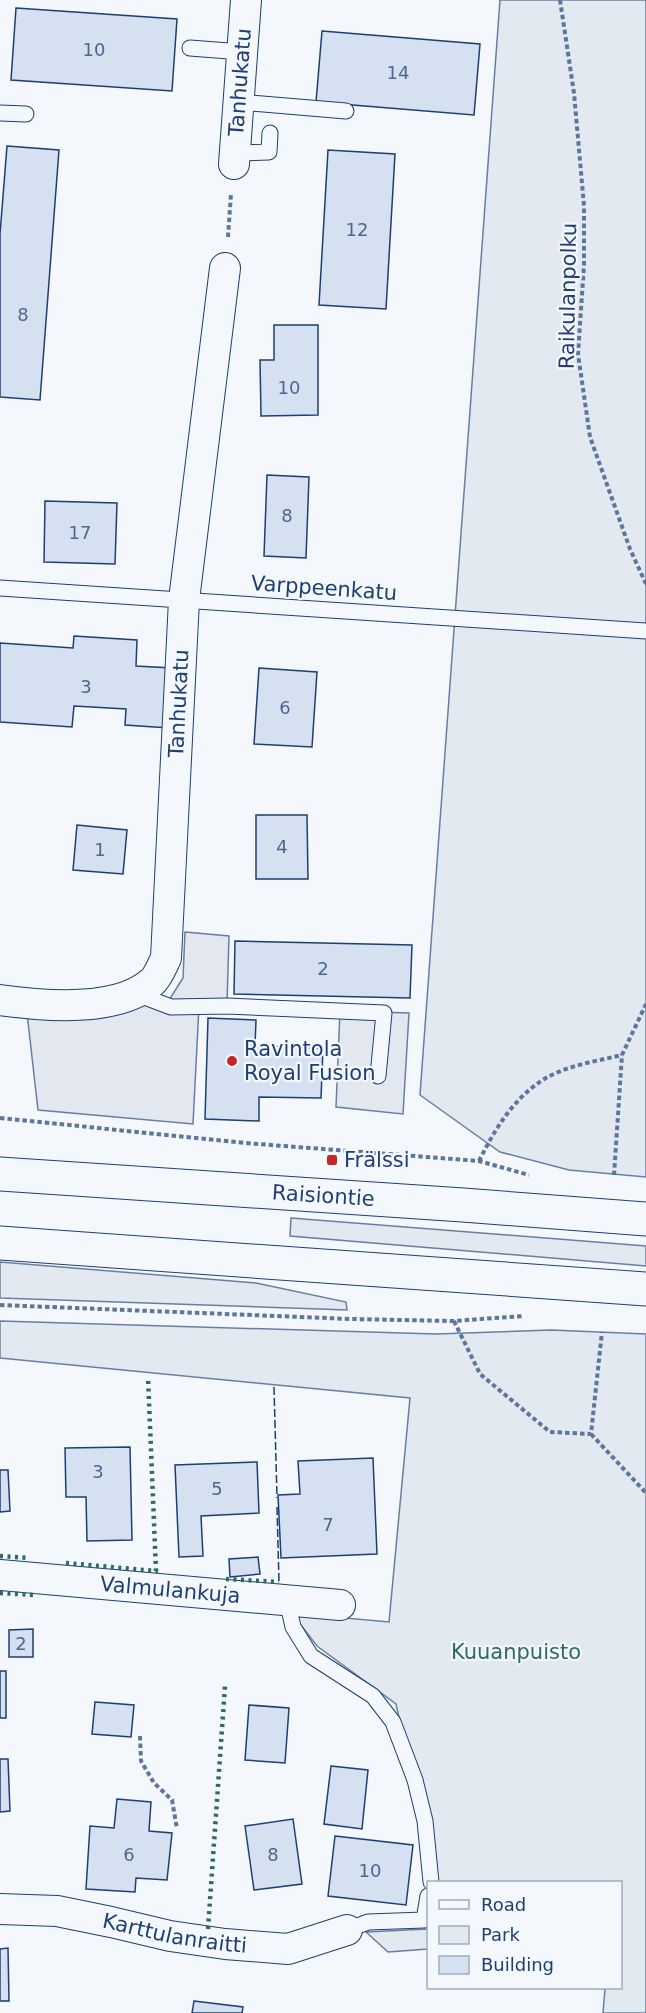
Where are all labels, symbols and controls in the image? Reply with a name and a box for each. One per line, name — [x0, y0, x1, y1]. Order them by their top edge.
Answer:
street label: Tanhukatu — [224, 27, 256, 138]
house number: 10 — [83, 39, 105, 60]
house number: 14 — [387, 62, 409, 83]
house number: 12 — [346, 219, 368, 240]
street label: Raikulanpolku — [555, 223, 581, 369]
house number: 8 — [17, 304, 29, 325]
house number: 10 — [278, 377, 300, 398]
house number: 8 — [281, 505, 293, 526]
house number: 17 — [69, 522, 91, 543]
street label: Varppeenkatu — [250, 571, 398, 605]
street label: Tanhukatu — [164, 649, 194, 759]
house number: 3 — [80, 676, 92, 697]
house number: 6 — [279, 697, 291, 718]
house number: 4 — [276, 836, 288, 857]
house number: 1 — [94, 839, 106, 860]
house number: 2 — [317, 958, 329, 979]
place label: Ravintola Royal Fusion — [244, 1037, 375, 1085]
marker: Ravintola Royal Fusion — [225, 1054, 239, 1068]
place label: Frälssi — [344, 1148, 410, 1172]
marker: Frälssi — [325, 1153, 339, 1167]
street label: Raisiontie — [271, 1180, 375, 1211]
house number: 3 — [92, 1461, 104, 1482]
house number: 5 — [211, 1478, 223, 1499]
house number: 7 — [322, 1514, 334, 1535]
street label: Valmulankuja — [99, 1572, 242, 1608]
house number: 2 — [15, 1633, 27, 1654]
park label: Kuuanpuisto — [451, 1640, 581, 1664]
house number: 6 — [123, 1844, 135, 1865]
house number: 8 — [267, 1844, 279, 1865]
house number: 10 — [359, 1860, 381, 1881]
legend — [427, 1881, 622, 1989]
text: Road — [481, 1894, 526, 1915]
street label: Karttulanraitti — [100, 1909, 248, 1958]
text: Park — [481, 1924, 520, 1945]
text: Building — [481, 1954, 554, 1975]

